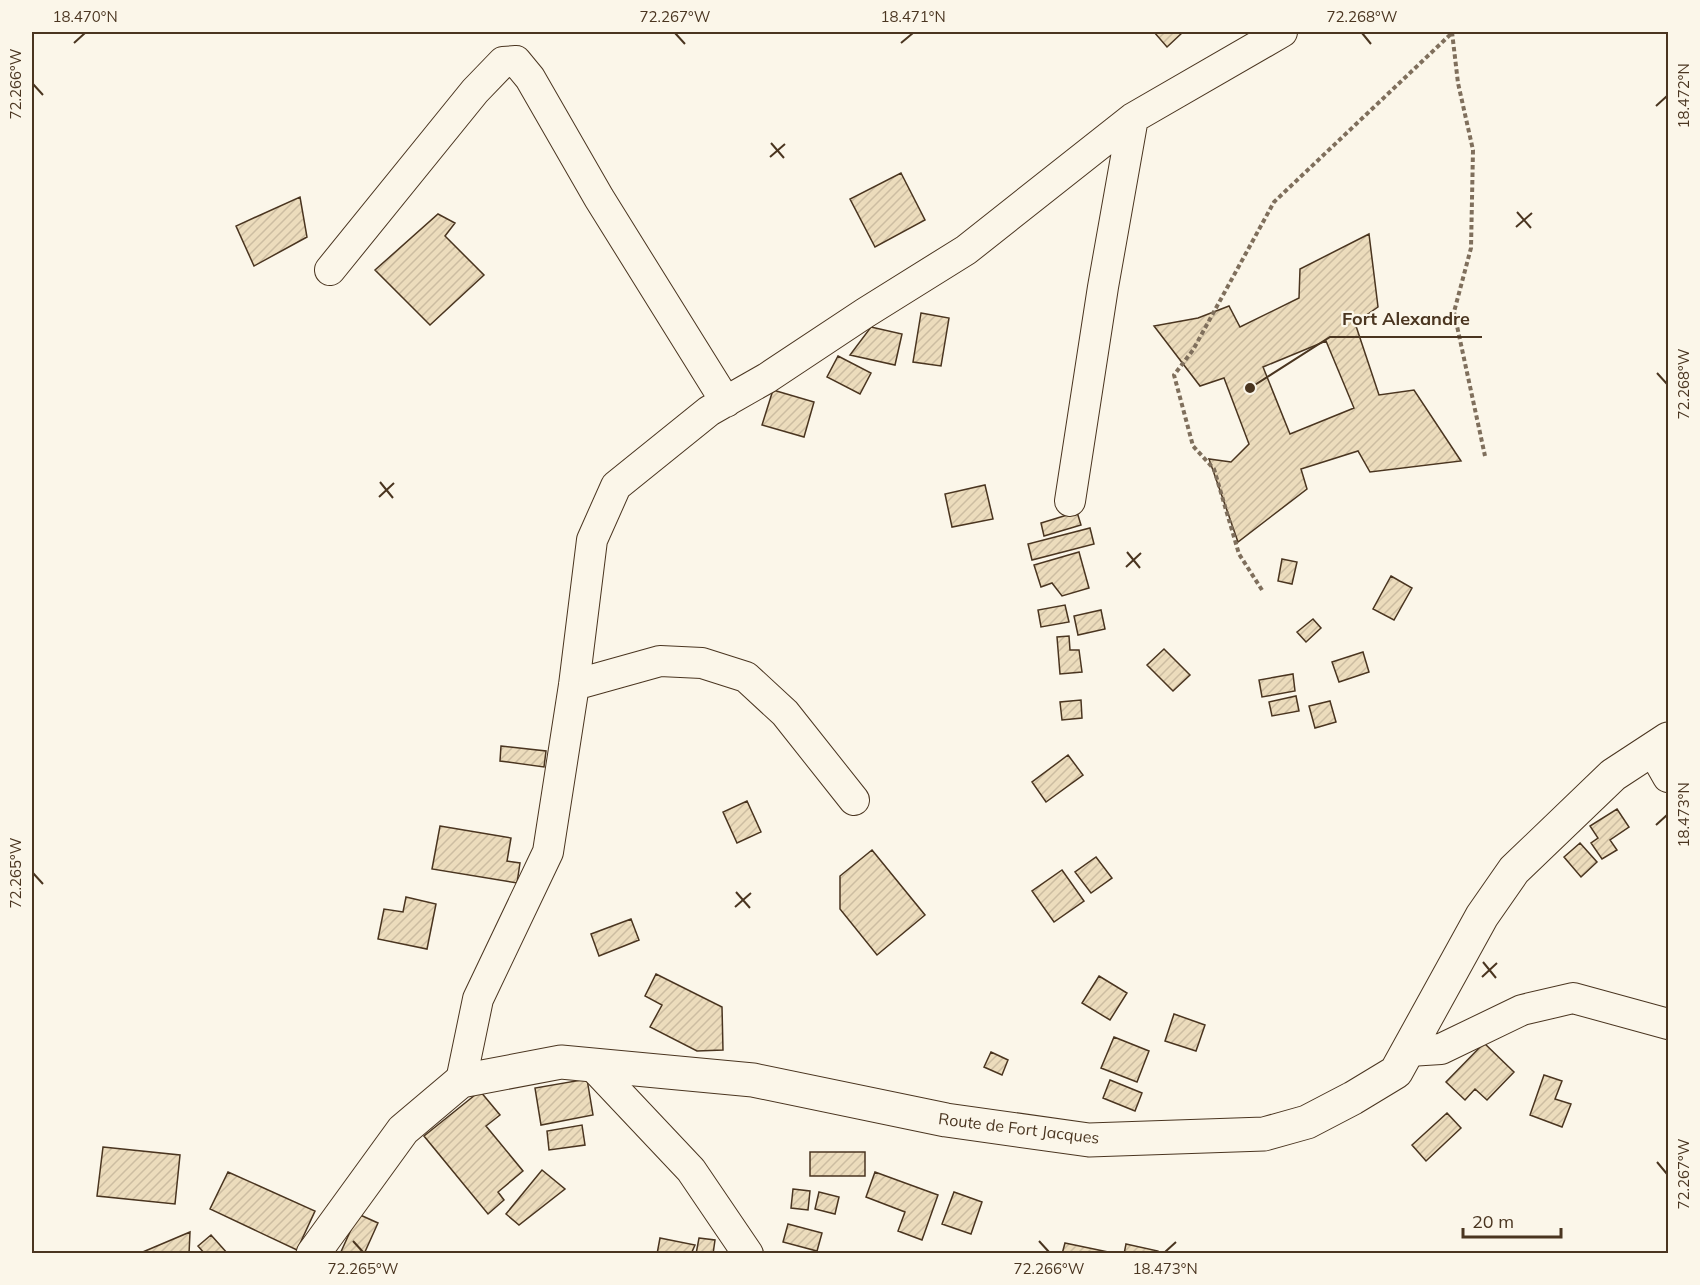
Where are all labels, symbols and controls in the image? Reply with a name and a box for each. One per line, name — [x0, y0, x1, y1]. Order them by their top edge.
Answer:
text: 18.470°N — [52, 7, 118, 26]
text: 72.267°W — [640, 7, 711, 26]
text: 18.471°N — [880, 7, 946, 26]
text: 72.268°W — [1327, 7, 1398, 26]
text: 72.266°W — [6, 48, 25, 119]
text: 18.472°N — [1674, 63, 1693, 129]
callout: Fort Alexandre — [1330, 301, 1482, 337]
text: Fort Alexandre — [1342, 307, 1470, 330]
text: 72.268°W — [1674, 348, 1693, 419]
text: 18.473°N — [1674, 782, 1693, 848]
text: 72.265°W — [6, 837, 25, 908]
street label: Route de Fort Jacques — [937, 1108, 1101, 1148]
text: 72.267°W — [1674, 1138, 1693, 1209]
scale bar — [1463, 1201, 1560, 1239]
text: 20 m — [1472, 1210, 1514, 1233]
text: 72.265°W — [328, 1259, 399, 1278]
text: 72.266°W — [1014, 1259, 1085, 1278]
text: 18.473°N — [1132, 1259, 1198, 1278]

